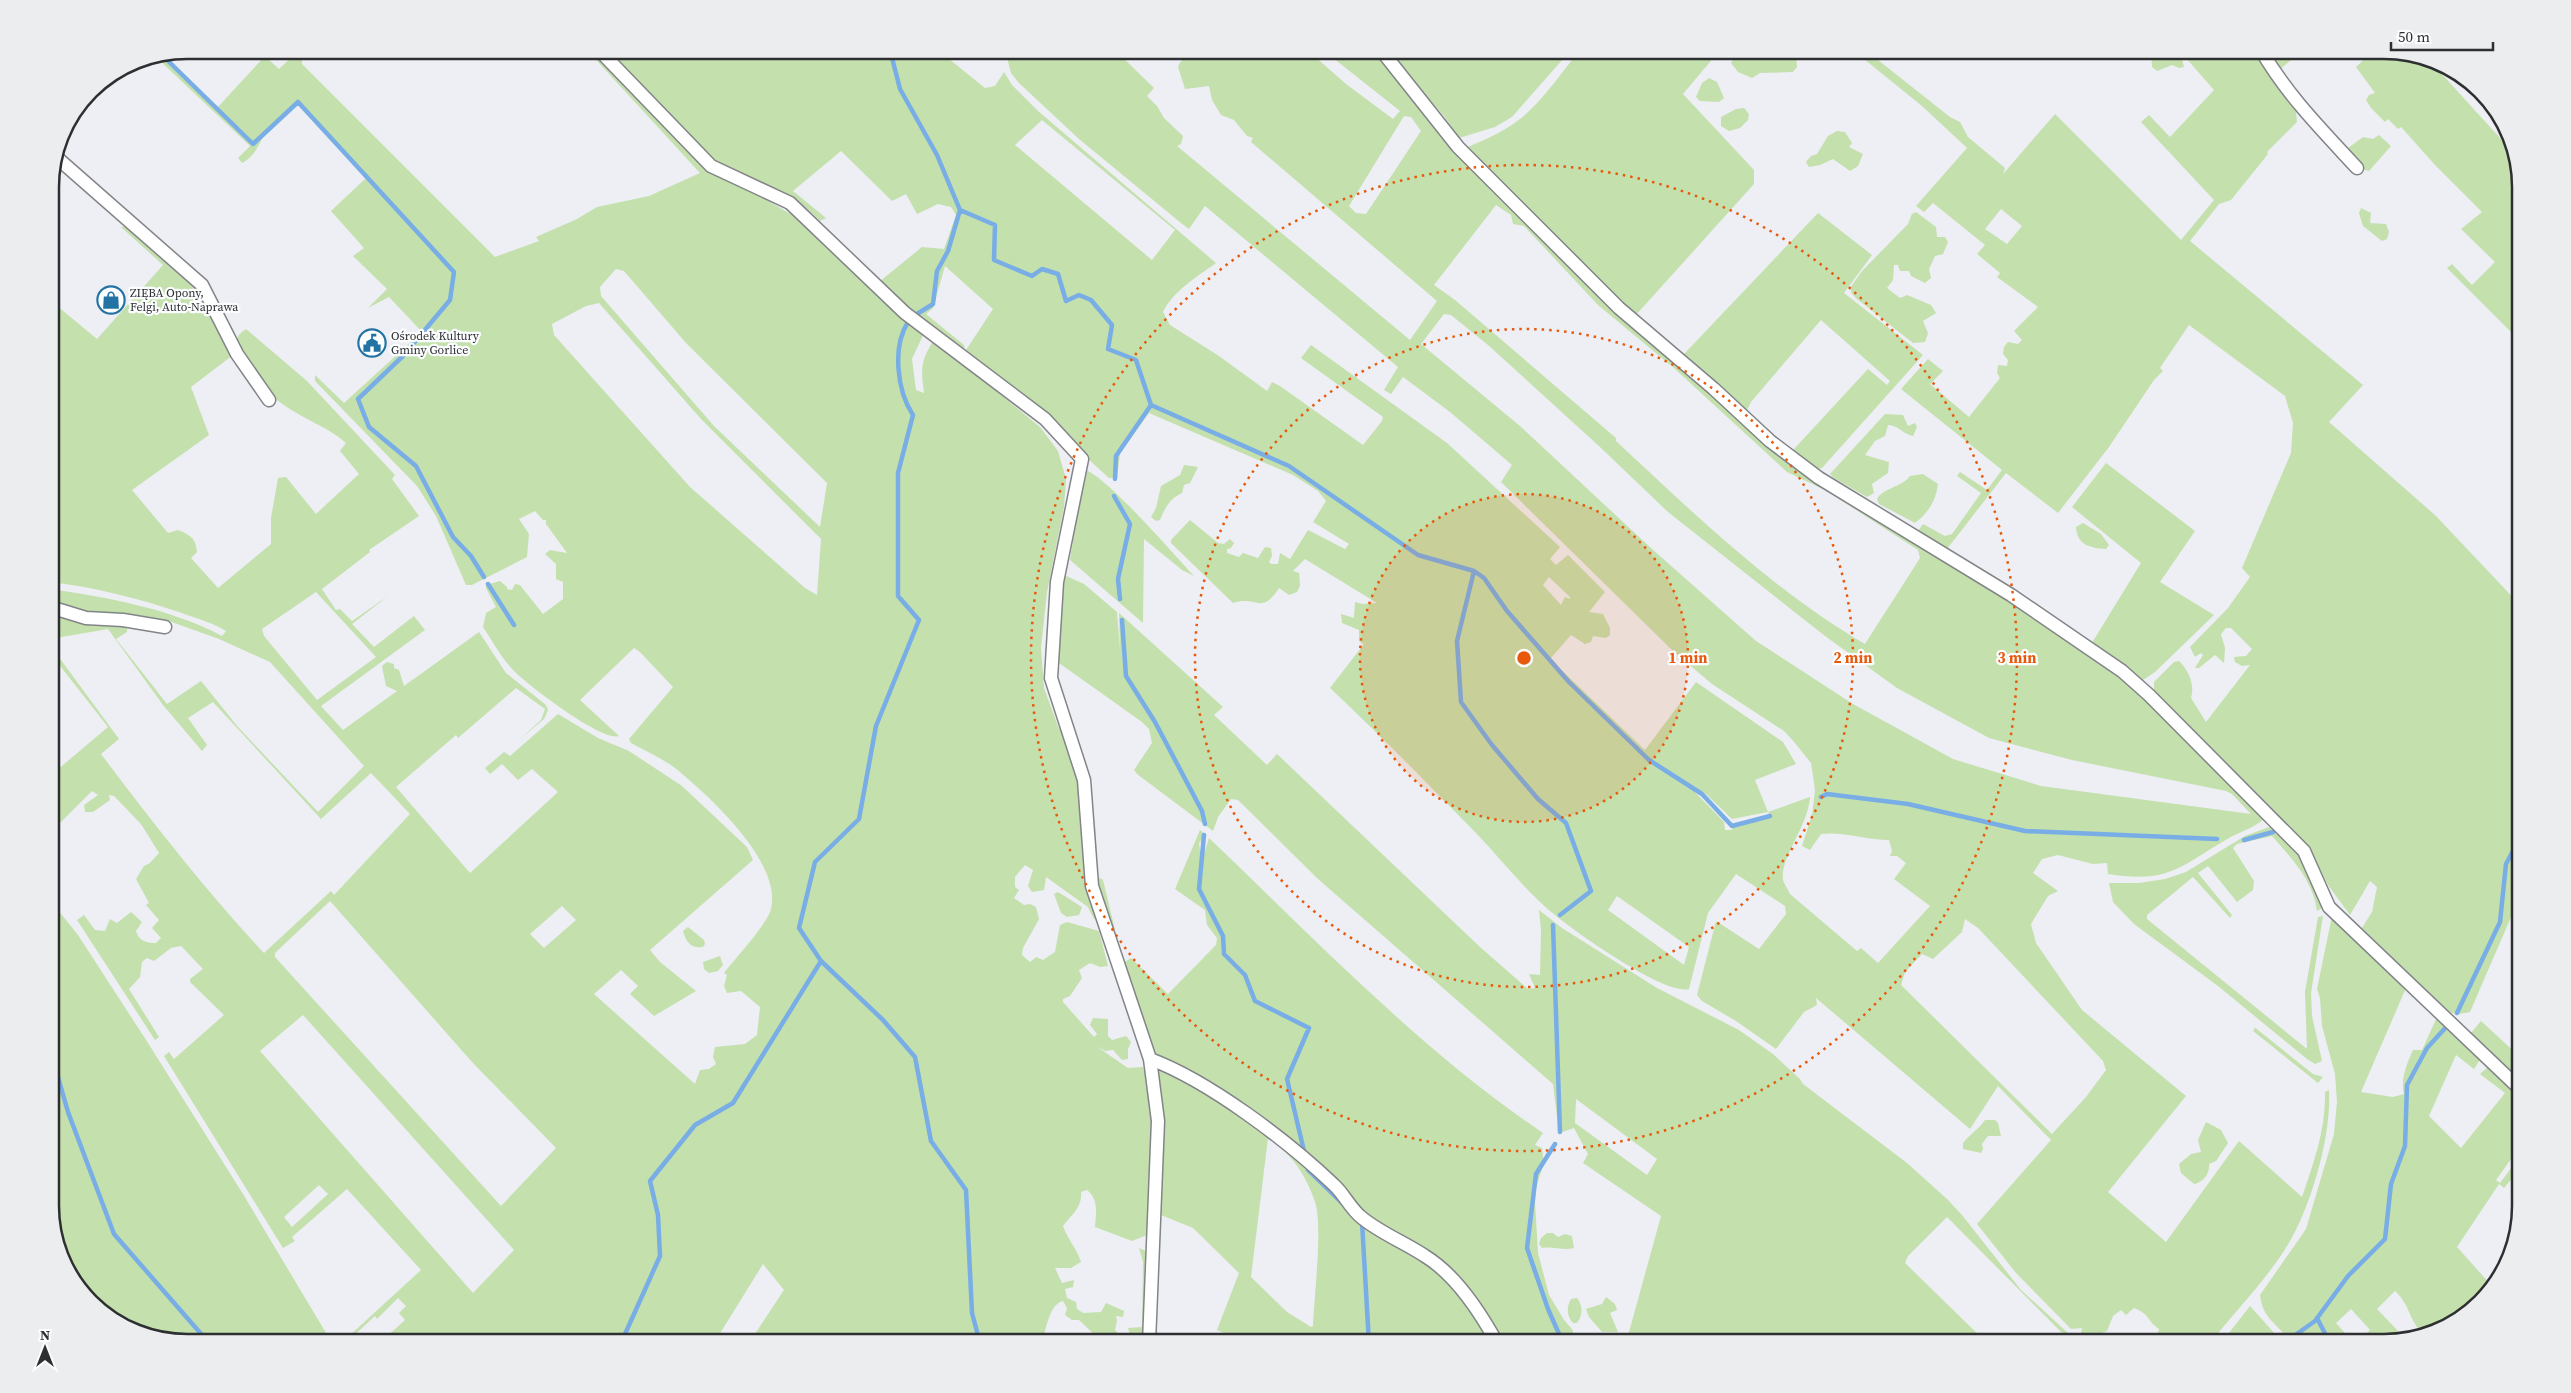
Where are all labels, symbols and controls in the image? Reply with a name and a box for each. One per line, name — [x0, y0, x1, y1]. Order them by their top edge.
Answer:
scale bar — [2391, 20, 2494, 52]
text: 50 m — [2398, 26, 2430, 47]
shop icon: ZIĘBA Opony, Felgi, Auto-Naprawa — [96, 285, 126, 315]
place label: ZIĘBA Opony, Felgi, Auto-Naprawa — [130, 285, 239, 315]
public building icon: Ośrodek Kultury Gminy Gorlice — [357, 328, 387, 358]
place label: Ośrodek Kultury Gminy Gorlice — [391, 328, 480, 358]
text: 1 min — [1669, 647, 1707, 668]
text: 2 min — [1834, 647, 1872, 668]
text: 3 min — [1998, 647, 2036, 668]
centre of rings — [1515, 649, 1533, 667]
north arrow — [20, 1323, 70, 1373]
text: N — [40, 1325, 50, 1345]

